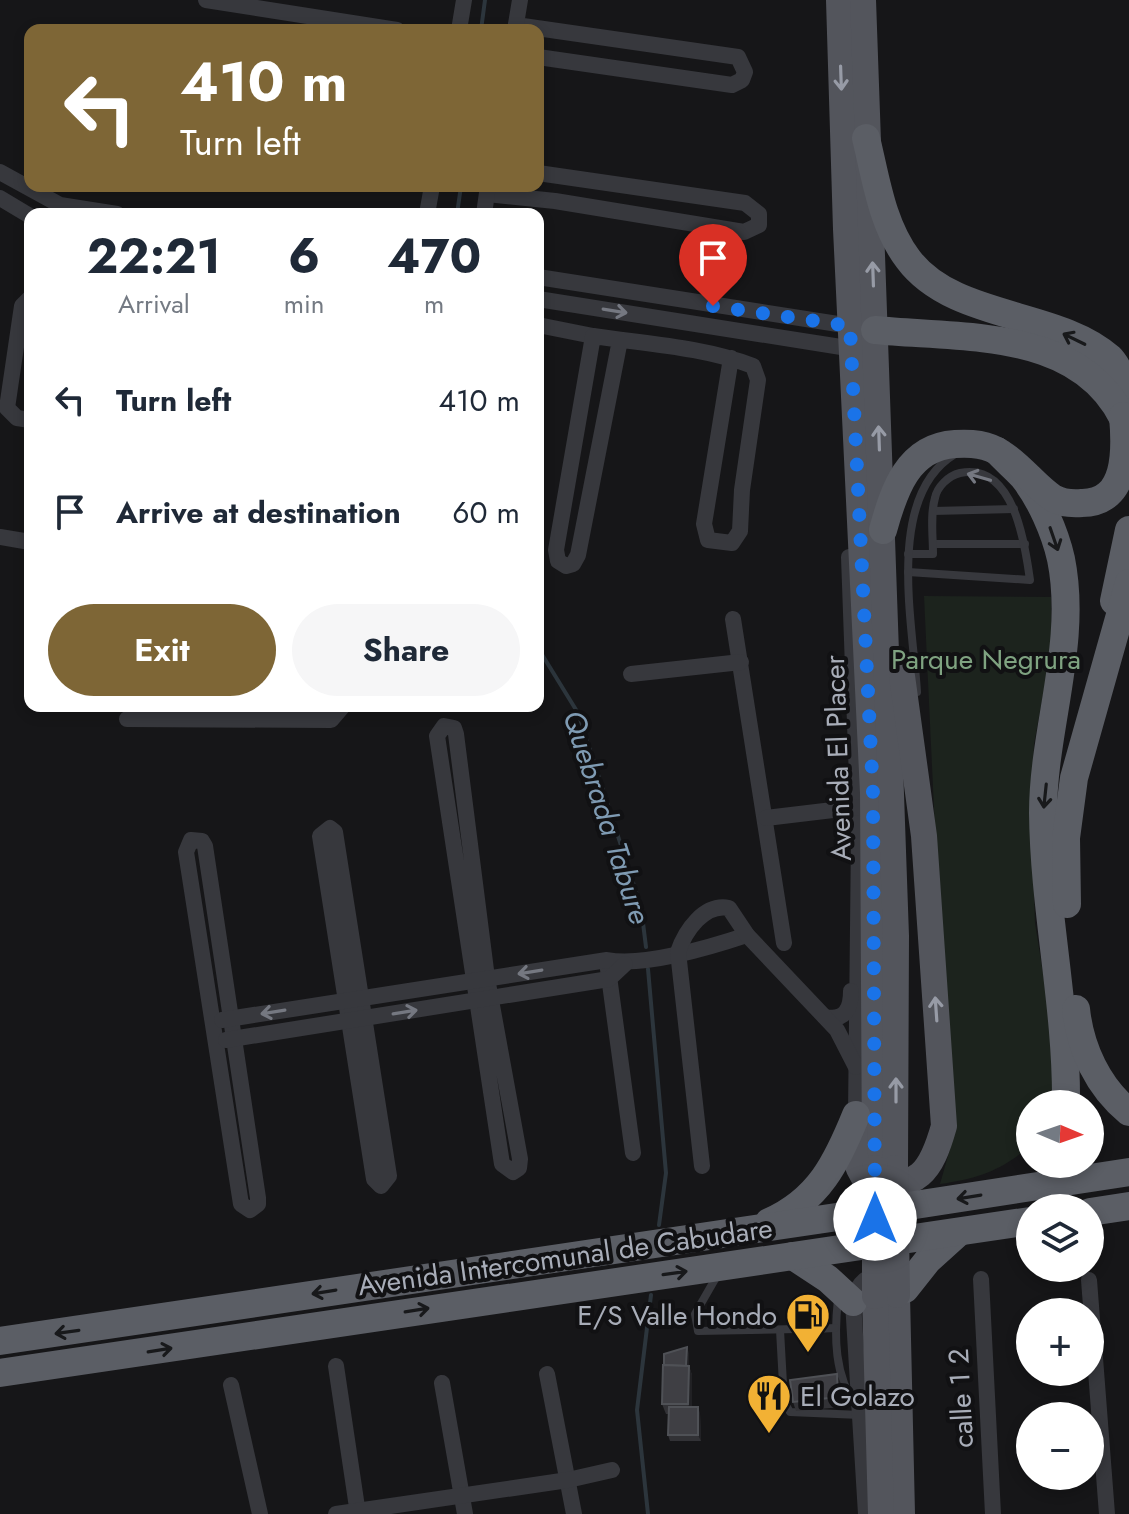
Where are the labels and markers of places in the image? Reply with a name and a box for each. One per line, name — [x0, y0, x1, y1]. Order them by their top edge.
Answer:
pin — [679, 224, 747, 306]
fuel station icon: E/S Valle Hondo — [784, 1291, 832, 1354]
place label: E/S Valle Hondo — [577, 1295, 777, 1336]
restaurant icon: El Golazo — [745, 1372, 793, 1435]
place label: El Golazo — [800, 1376, 915, 1417]

